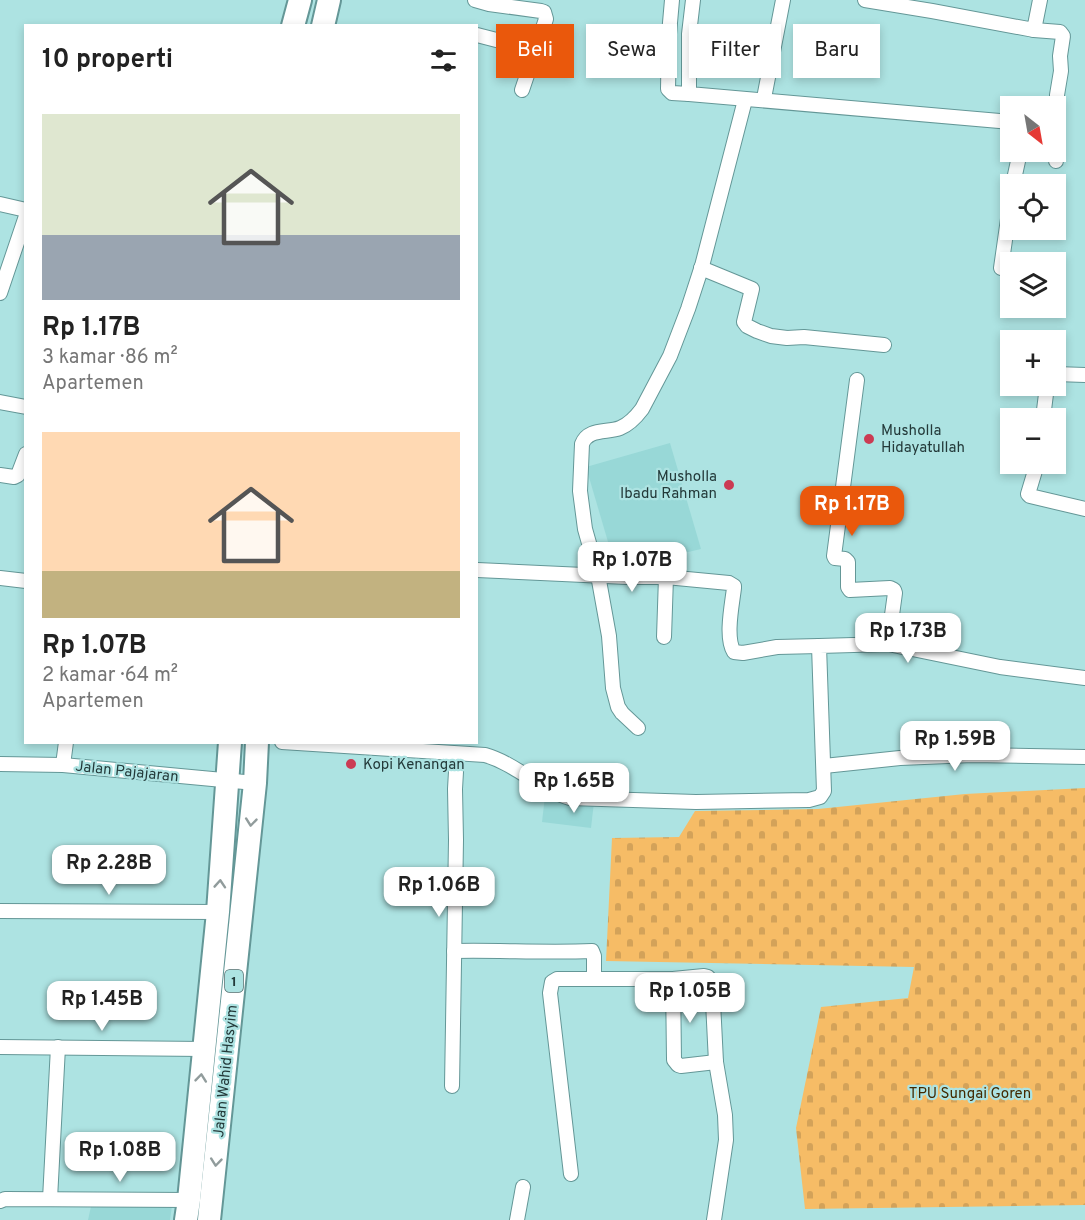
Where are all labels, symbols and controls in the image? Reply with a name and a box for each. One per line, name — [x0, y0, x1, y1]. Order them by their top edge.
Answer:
chip: Beli — [496, 24, 574, 78]
chip: Sewa — [586, 24, 677, 78]
chip: Filter — [689, 24, 781, 78]
chip: Baru — [793, 24, 880, 78]
text: 10 properti — [42, 44, 173, 77]
icon: filters — [427, 44, 460, 77]
north arrow — [1000, 96, 1066, 162]
map controls — [1000, 96, 1066, 474]
icon: home — [197, 153, 305, 261]
button: locate — [1000, 174, 1066, 240]
button: layers — [1000, 252, 1066, 318]
text: Rp 1.17B — [42, 312, 140, 345]
button: + — [1000, 330, 1066, 396]
text: 3 kamar · 86 m² — [42, 345, 178, 371]
text: Apartemen — [42, 371, 144, 397]
button: − — [1000, 408, 1066, 474]
place label: Musholla Hidayatullah — [881, 422, 965, 458]
marker: Musholla Hidayatullah — [862, 432, 876, 446]
place label: Musholla Ibadu Rahman — [620, 468, 717, 504]
icon: home — [197, 471, 305, 579]
marker: Musholla Ibadu Rahman — [722, 478, 736, 492]
pin: Rp 1.17B — [790, 486, 914, 537]
text: Rp 1.17B — [814, 492, 890, 518]
pin: Rp 1.07B — [570, 542, 694, 593]
text: Rp 1.07B — [592, 548, 672, 574]
pin: Rp 1.73B — [846, 613, 970, 664]
text: Rp 1.73B — [869, 619, 947, 645]
text: Rp 1.07B — [42, 630, 147, 663]
text: 2 kamar · 64 m² — [42, 663, 178, 689]
text: Apartemen — [42, 689, 144, 715]
pin: Rp 1.59B — [893, 721, 1017, 772]
text: Rp 1.59B — [914, 727, 996, 753]
place label: Kopi Kenangan — [363, 756, 465, 775]
marker: Kopi Kenangan — [344, 757, 358, 771]
street label: Jalan Pajajaran — [74, 758, 179, 787]
pin: Rp 1.65B — [512, 763, 636, 814]
text: Rp 1.65B — [533, 769, 615, 795]
one-way arrow — [245, 817, 257, 826]
pin: Rp 2.28B — [47, 845, 171, 896]
text: Rp 2.28B — [66, 851, 152, 877]
pin: Rp 1.06B — [377, 867, 501, 918]
text: Rp 1.06B — [398, 873, 480, 899]
one-way arrow — [213, 880, 226, 889]
road number: 1 — [225, 970, 243, 992]
pin: Rp 1.05B — [628, 973, 752, 1024]
text: Rp 1.05B — [649, 979, 731, 1005]
pin: Rp 1.45B — [40, 981, 164, 1032]
text: Rp 1.45B — [61, 987, 143, 1013]
street label: Jalan Wahid Hasyim — [210, 1004, 243, 1138]
one-way arrow — [194, 1074, 207, 1083]
park label: TPU Sungai Goren — [909, 1085, 1031, 1104]
pin: Rp 1.08B — [58, 1132, 182, 1183]
text: Rp 1.08B — [79, 1138, 161, 1164]
one-way arrow — [210, 1157, 223, 1166]

